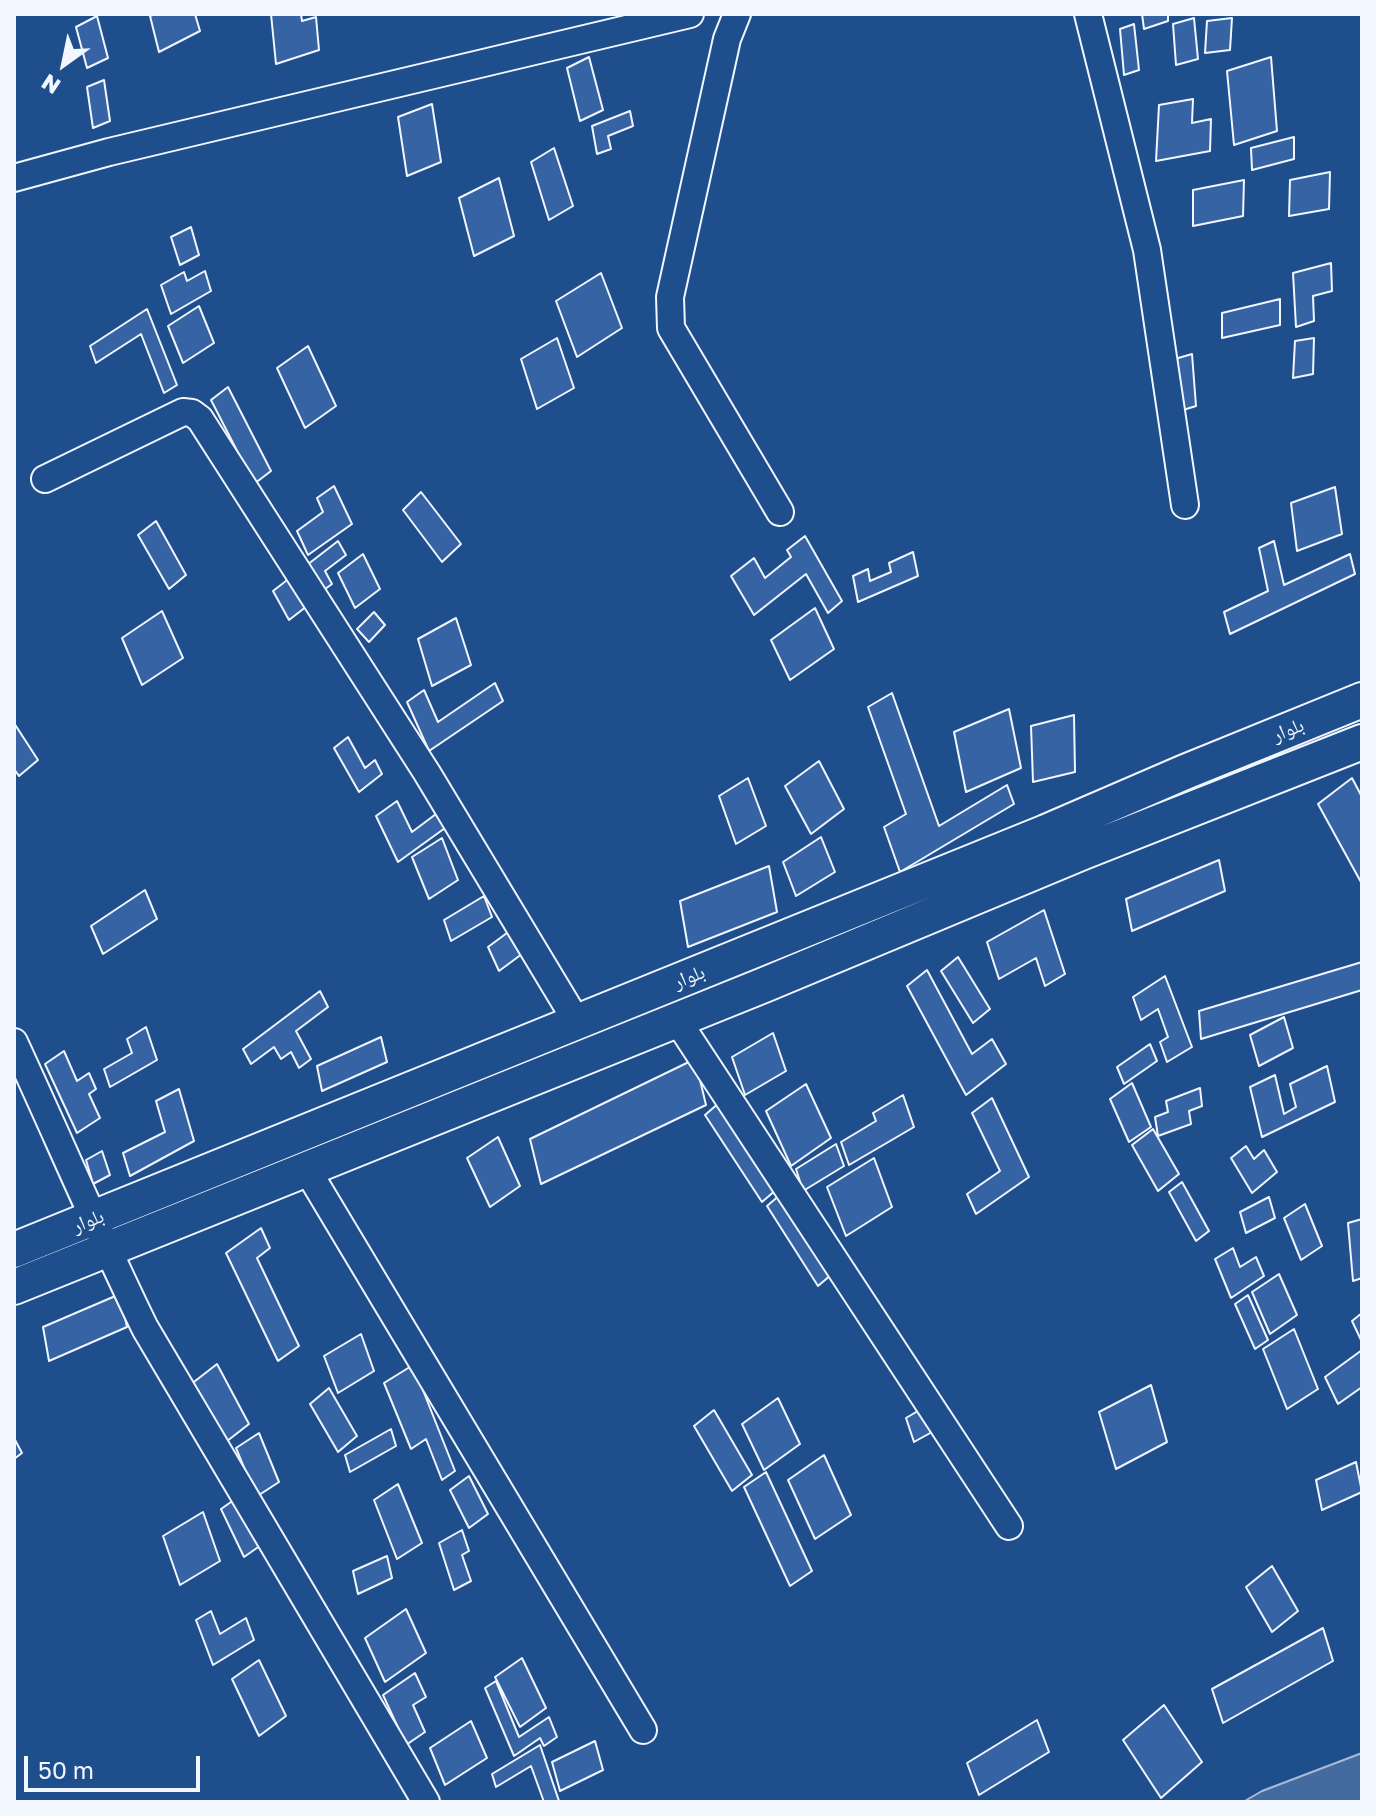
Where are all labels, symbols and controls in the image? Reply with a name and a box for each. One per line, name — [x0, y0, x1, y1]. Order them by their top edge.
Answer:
north arrow — [24, 24, 104, 104]
text: N — [36, 69, 65, 100]
street label: بلوار — [1269, 713, 1307, 747]
street label: بلوار — [670, 960, 708, 994]
street label: بلوار — [69, 1204, 107, 1238]
scale bar — [28, 1740, 204, 1790]
text: 50 m — [38, 1755, 94, 1784]

